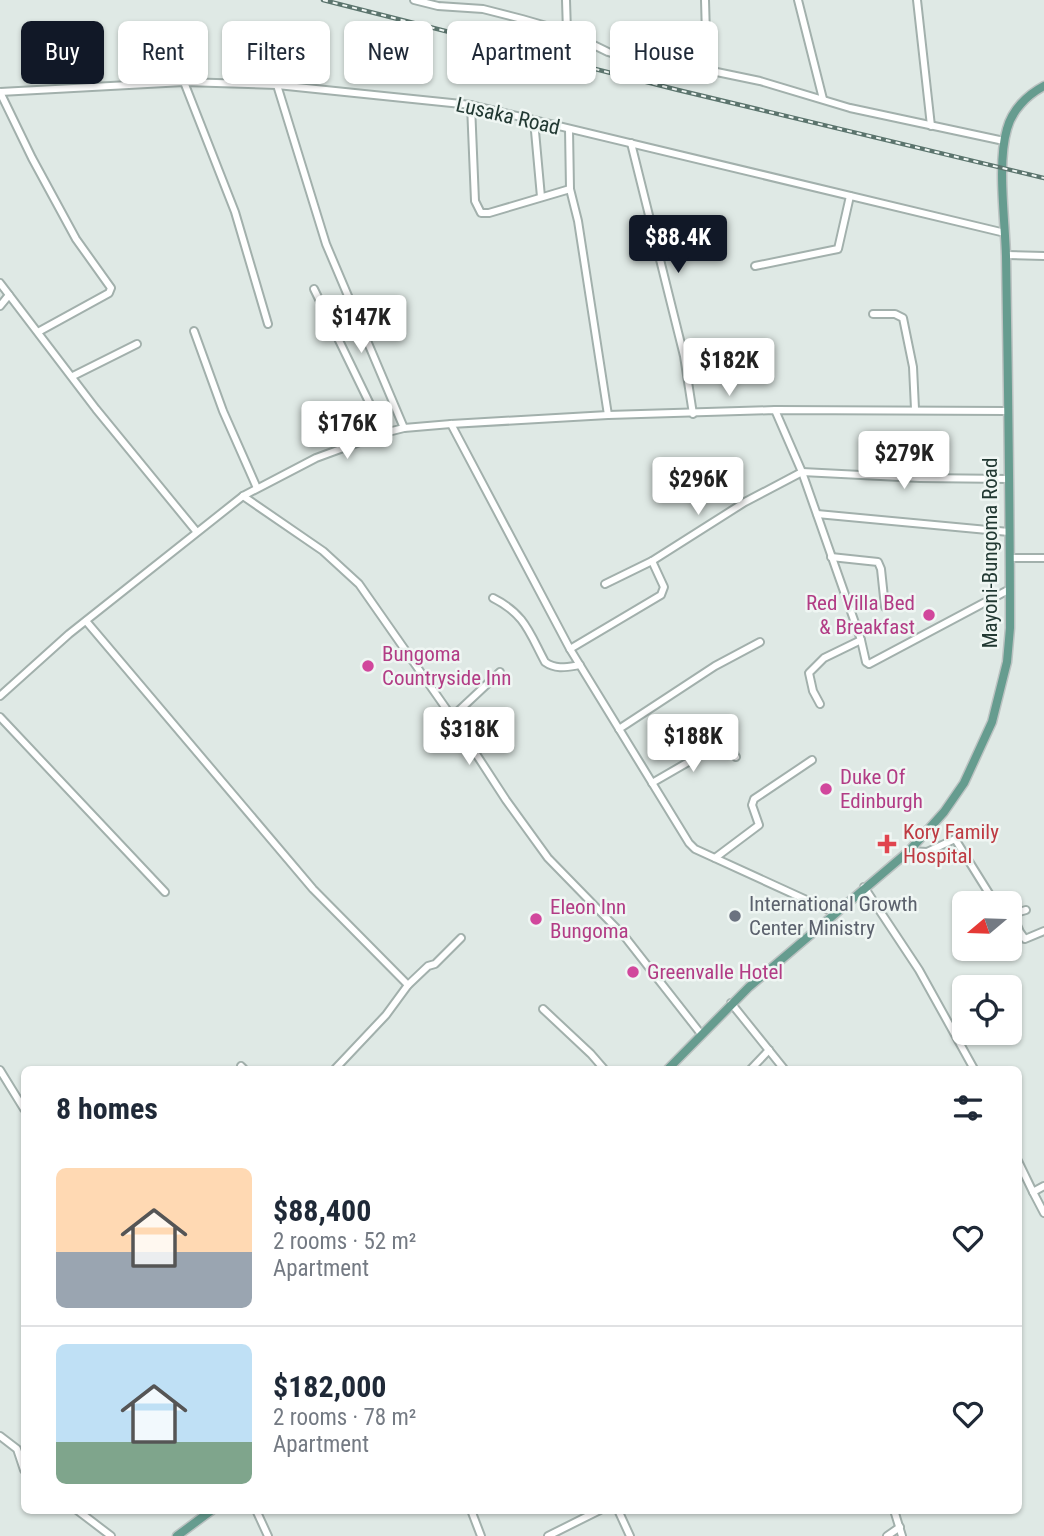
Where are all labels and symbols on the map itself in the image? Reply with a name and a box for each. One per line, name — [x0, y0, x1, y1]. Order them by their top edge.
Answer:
street label: Lusaka Road — [454, 92, 562, 140]
pin: $88.4K — [621, 216, 735, 275]
pin: $147K — [312, 296, 410, 355]
pin: $182K — [680, 338, 778, 398]
pin: $176K — [298, 402, 396, 461]
pin: $279K — [855, 432, 953, 491]
pin: $296K — [649, 458, 747, 517]
street label: Mayoni-Bungoma Road — [978, 458, 1002, 648]
place label: Red Villa Bed & Breakfast — [806, 591, 915, 639]
marker: Red Villa Bed & Breakfast — [921, 607, 937, 623]
place label: Bungoma Countryside Inn — [382, 642, 511, 690]
marker: Bungoma Countryside Inn — [360, 658, 376, 674]
pin: $318K — [420, 708, 518, 767]
pin: $188K — [644, 714, 742, 774]
place label: Duke Of Edinburgh — [840, 765, 923, 813]
marker: Duke Of Edinburgh — [818, 781, 834, 797]
place label: Kory Family Hospital — [903, 820, 999, 868]
marker: Kory Family Hospital — [877, 834, 897, 854]
north arrow — [952, 891, 1022, 961]
place label: International Growth Center Ministry — [749, 892, 918, 940]
place label: Eleon Inn Bungoma — [550, 895, 629, 943]
marker: International Growth Center Ministry — [727, 908, 743, 924]
marker: Eleon Inn Bungoma — [528, 911, 544, 927]
place label: Greenvalle Hotel — [647, 960, 783, 984]
marker: Greenvalle Hotel — [625, 964, 641, 980]

